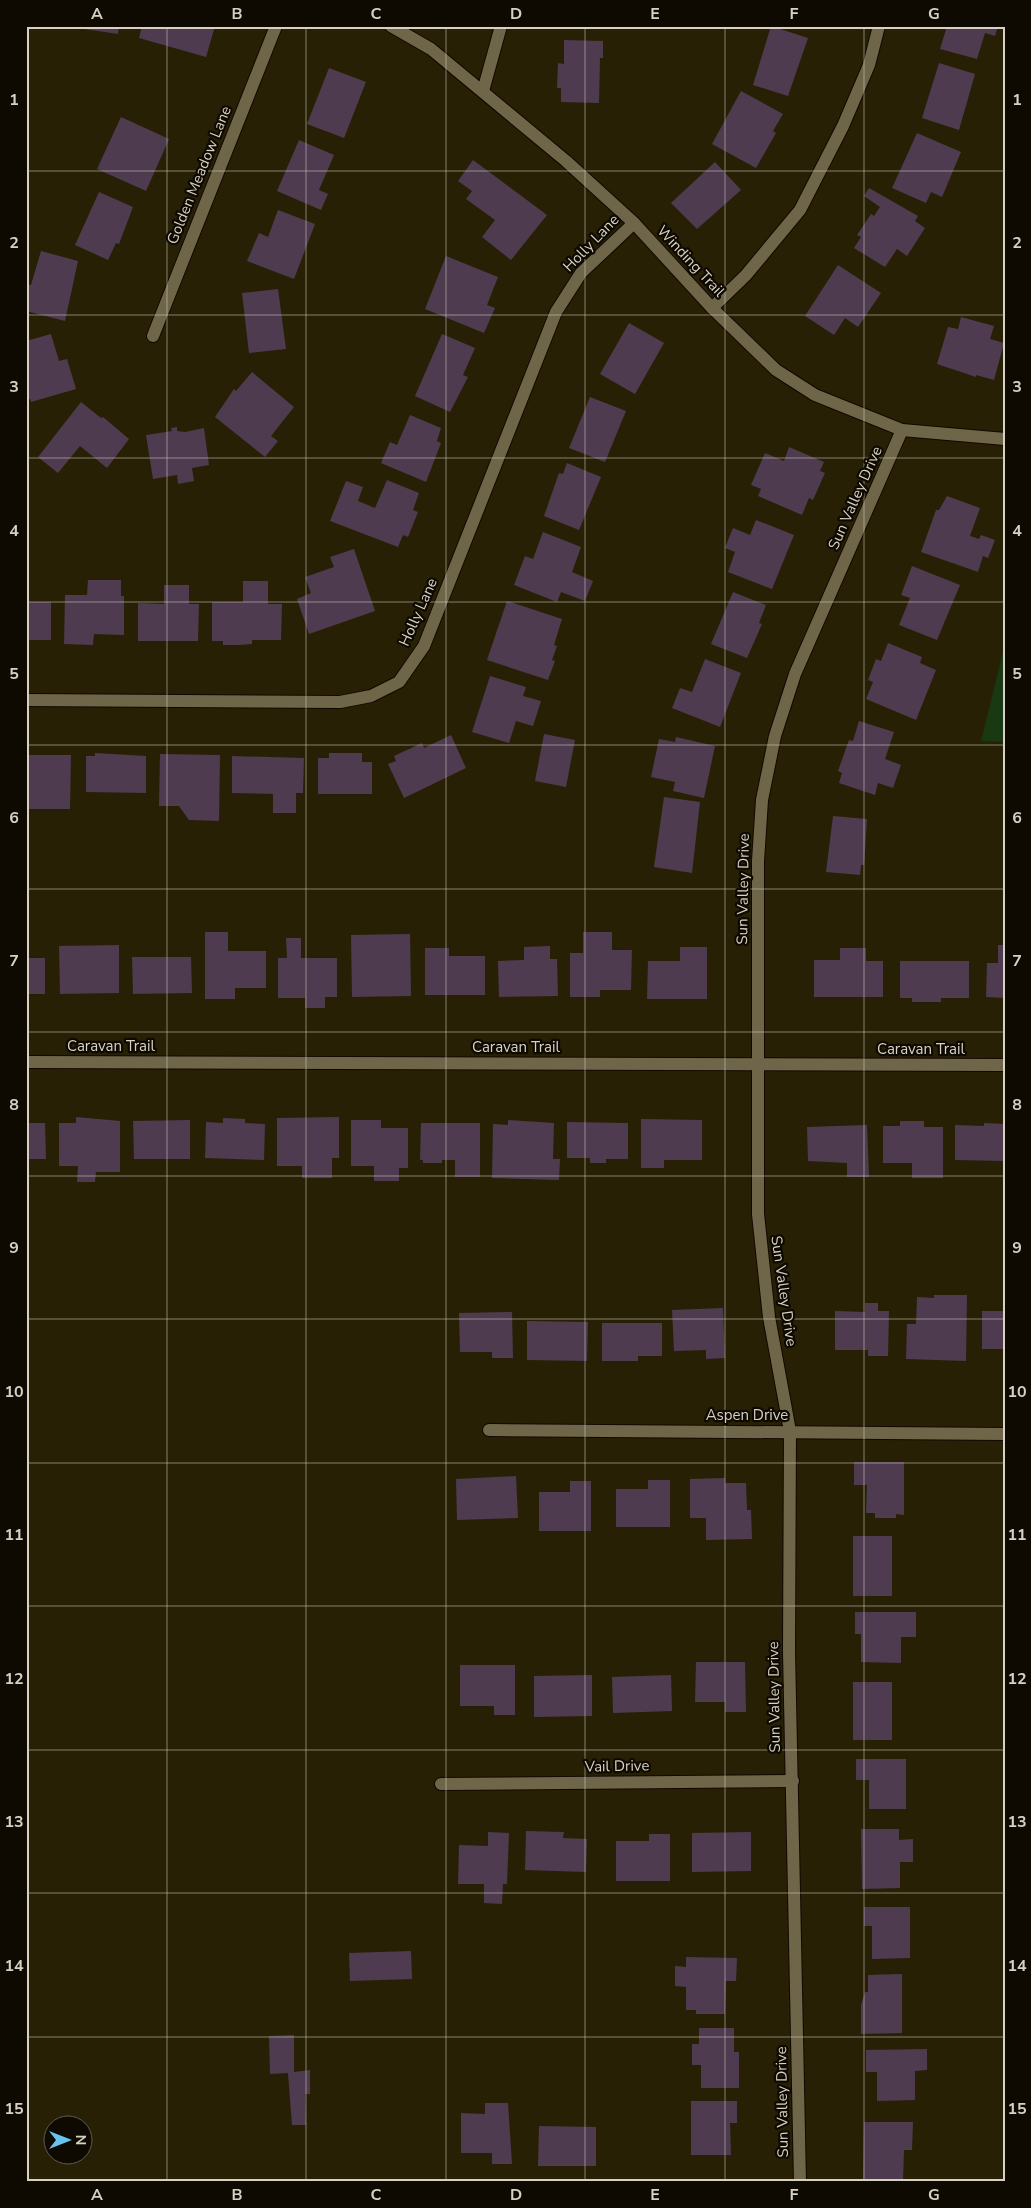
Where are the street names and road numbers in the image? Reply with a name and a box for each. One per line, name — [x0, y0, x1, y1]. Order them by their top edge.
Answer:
street label: Golden Meadow Lane — [162, 103, 236, 247]
street label: Holly Lane — [559, 210, 623, 276]
street label: Winding Trail — [653, 221, 730, 301]
street label: Sun Valley Drive — [823, 443, 887, 553]
street label: Holly Lane — [394, 575, 442, 649]
street label: Sun Valley Drive — [732, 833, 754, 945]
street label: Caravan Trail — [67, 1036, 156, 1056]
street label: Caravan Trail — [472, 1037, 561, 1057]
street label: Caravan Trail — [877, 1039, 966, 1059]
street label: Sun Valley Drive — [766, 1235, 802, 1347]
street label: Aspen Drive — [706, 1405, 788, 1425]
street label: Sun Valley Drive — [763, 1641, 785, 1753]
street label: Vail Drive — [583, 1755, 650, 1777]
street label: Sun Valley Drive — [771, 2046, 793, 2158]

